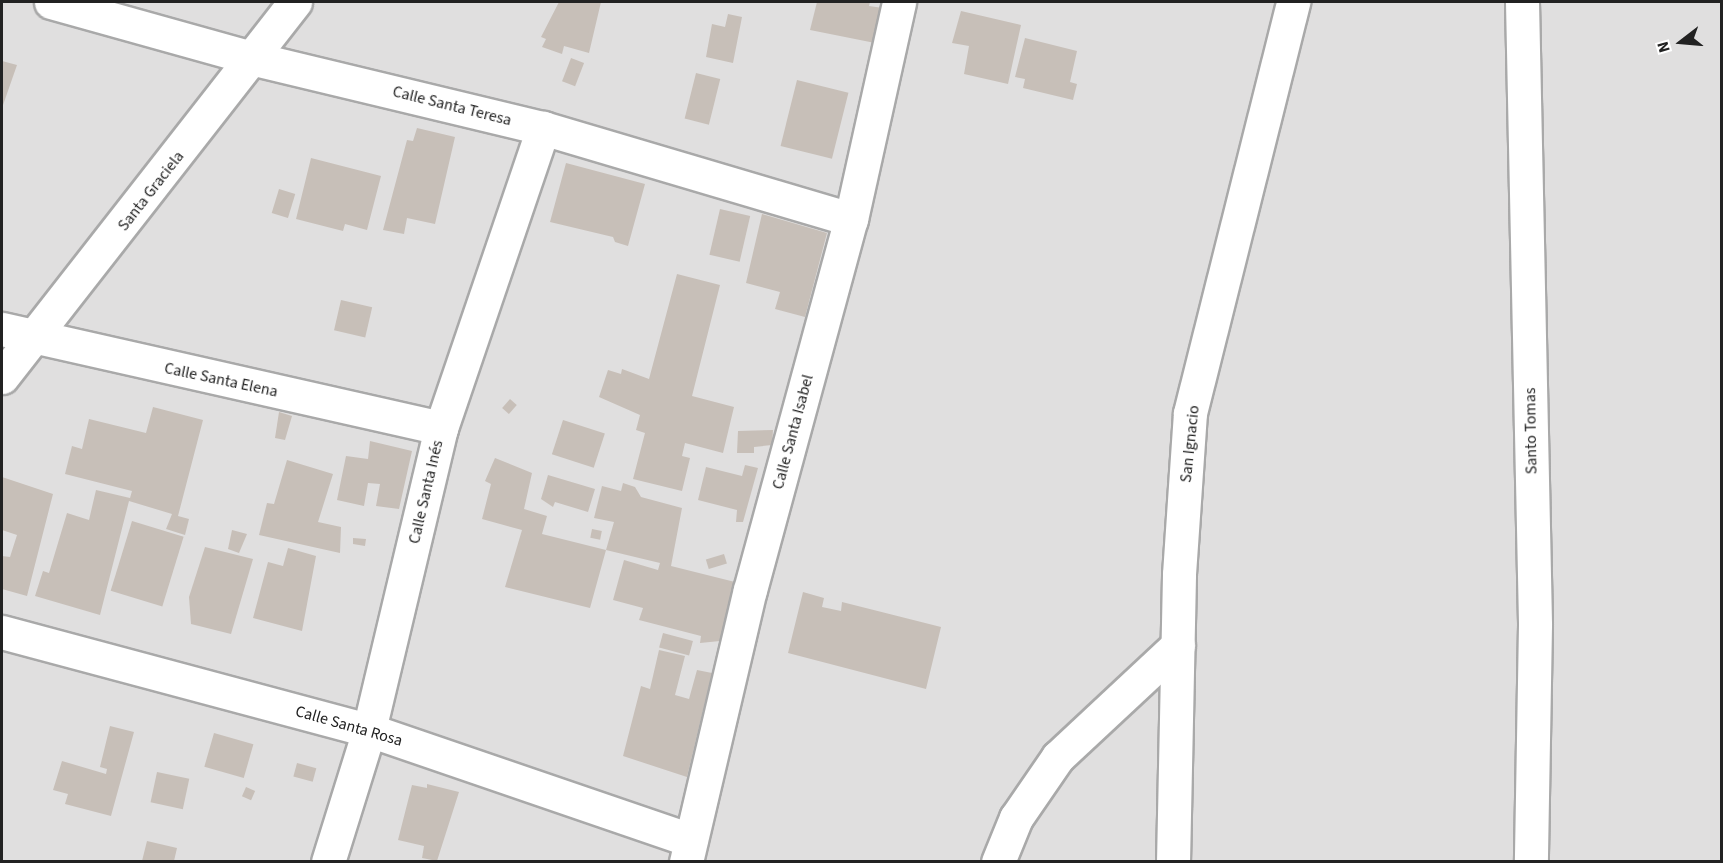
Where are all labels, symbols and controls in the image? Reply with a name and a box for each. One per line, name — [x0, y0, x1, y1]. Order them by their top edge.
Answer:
north arrow — [1651, 12, 1711, 72]
text: N — [1652, 39, 1676, 55]
street label: Calle Santa Teresa — [391, 82, 513, 130]
street label: Santa Graciela — [114, 147, 188, 235]
street label: Calle Santa Elena — [163, 359, 279, 401]
street label: Calle Santa Isabel — [768, 373, 818, 491]
street label: Santo Tomas — [1521, 388, 1541, 474]
street label: San Ignacio — [1176, 404, 1204, 484]
street label: Calle Santa Inés — [405, 438, 447, 546]
street label: Calle Santa Rosa — [293, 702, 405, 750]

